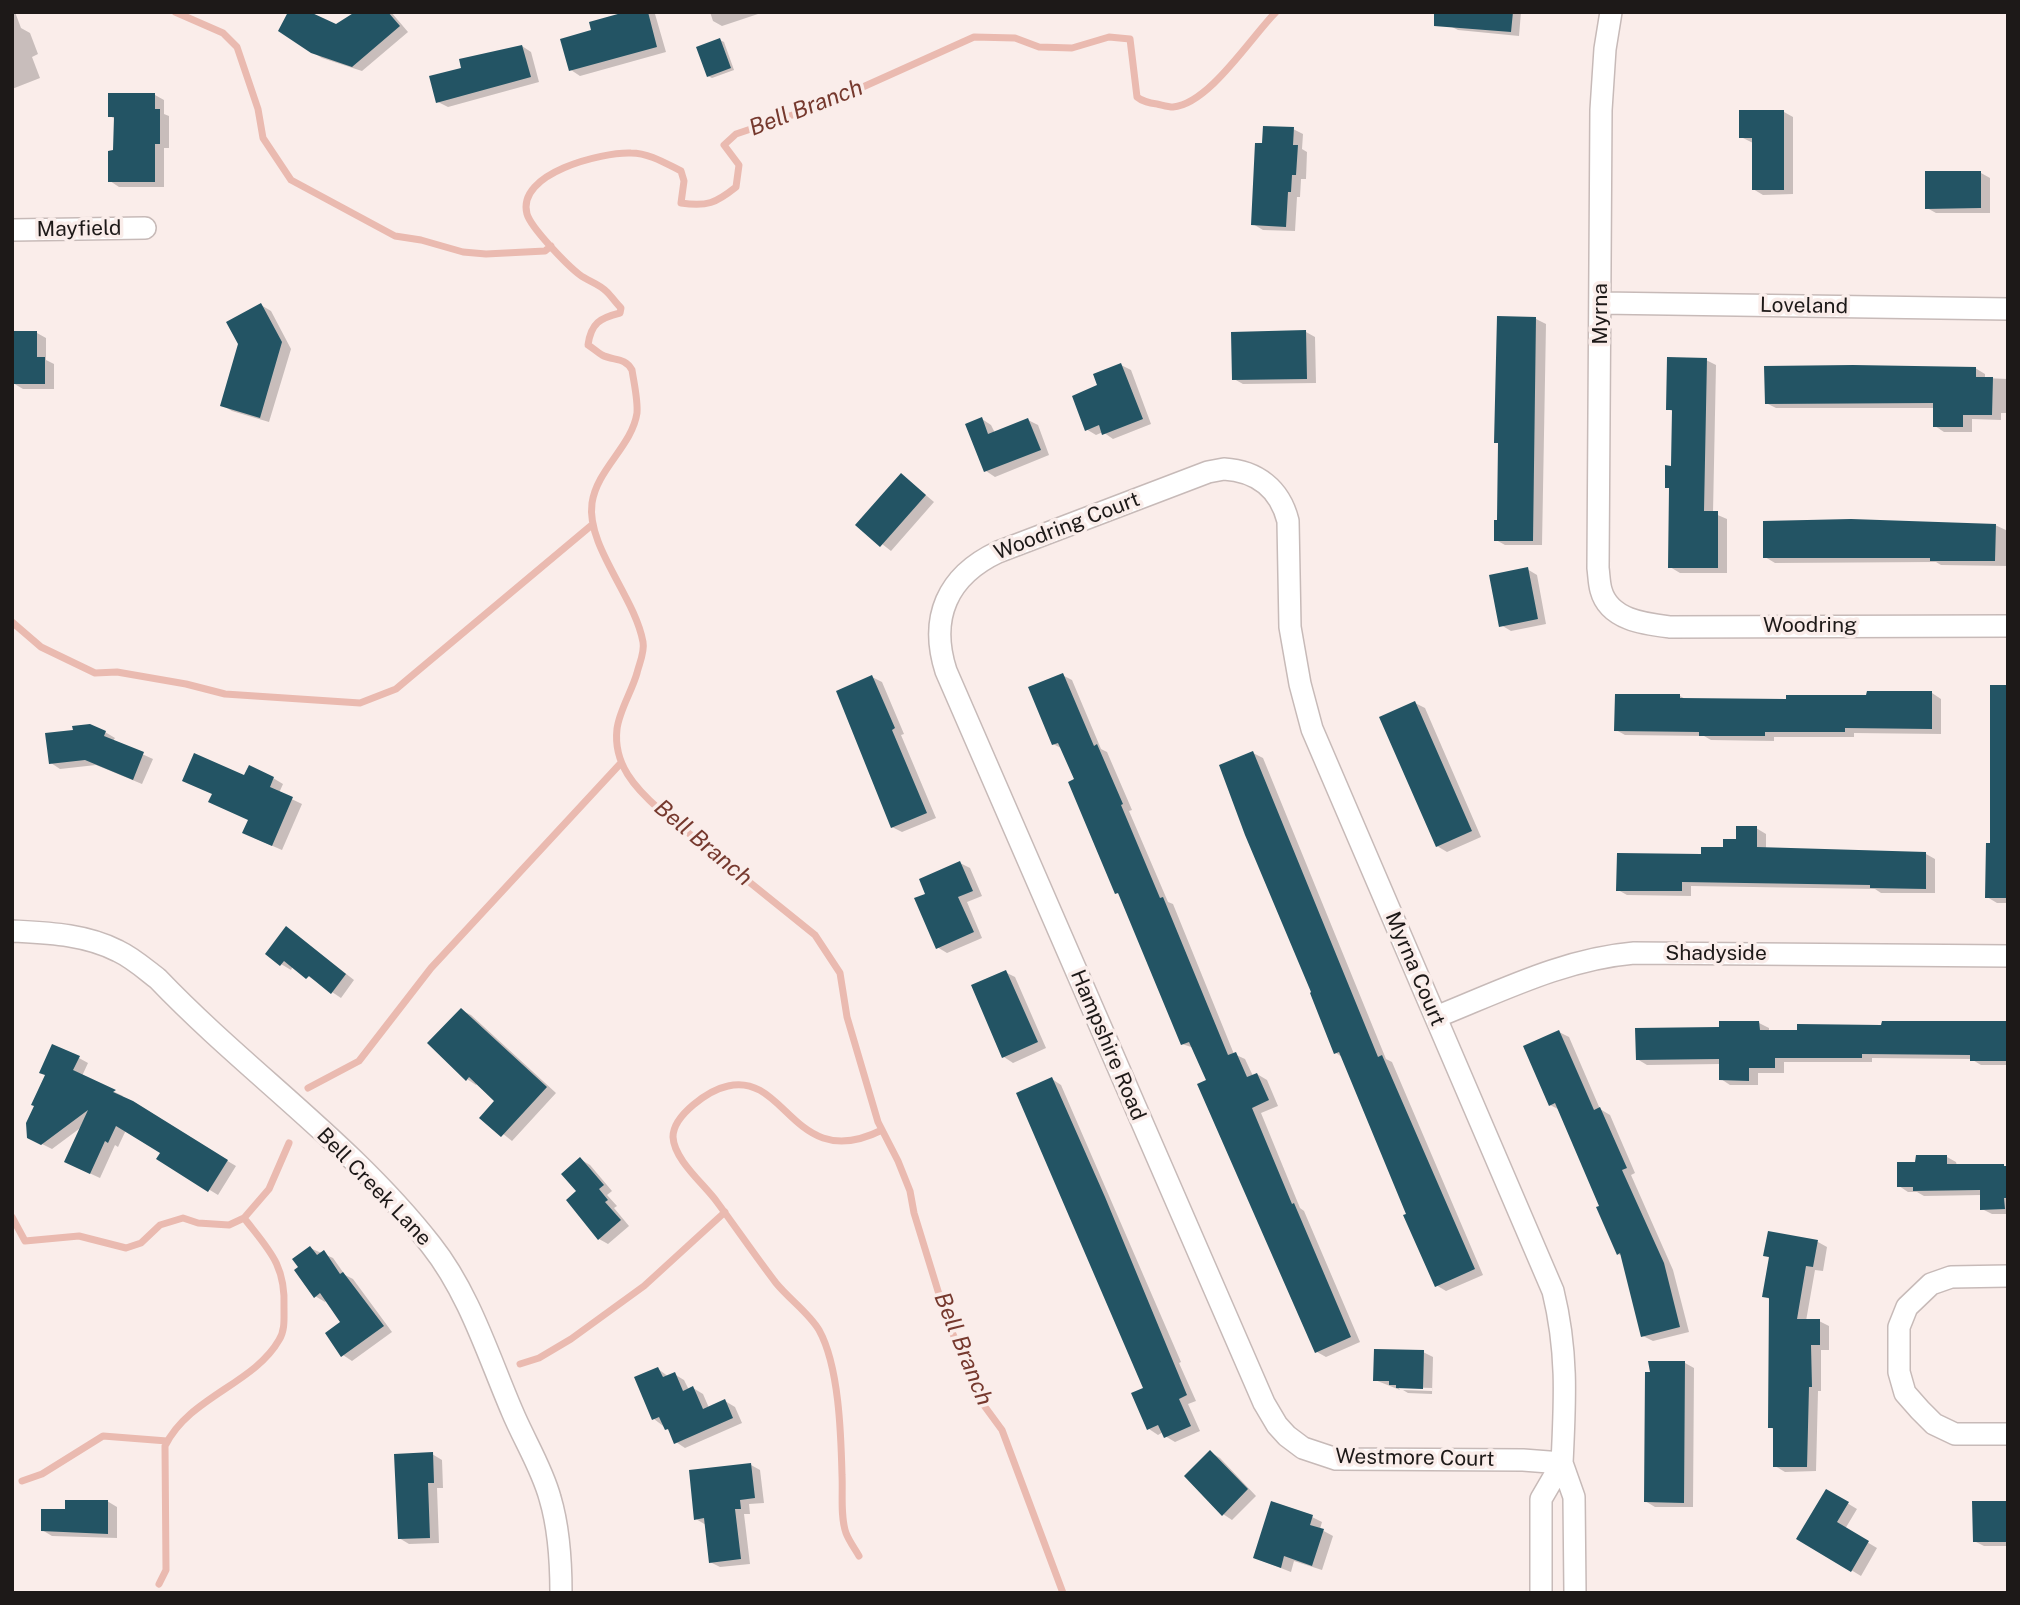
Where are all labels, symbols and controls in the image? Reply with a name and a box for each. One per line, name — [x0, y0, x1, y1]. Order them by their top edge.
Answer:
water label: Bell Branch — [745, 74, 867, 142]
street label: Mayfield — [36, 216, 122, 242]
street label: Myrna — [1588, 283, 1614, 345]
street label: Loveland — [1760, 293, 1848, 319]
street label: Woodring Court — [991, 487, 1143, 565]
street label: Woodring — [1763, 613, 1857, 639]
water label: Bell Branch — [648, 794, 758, 892]
street label: Myrna Court — [1380, 908, 1450, 1030]
street label: Shadyside — [1665, 941, 1767, 967]
street label: Hampshire Road — [1065, 966, 1151, 1124]
street label: Bell Creek Lane — [311, 1123, 437, 1251]
water label: Bell Branch — [928, 1289, 998, 1409]
street label: Westmore Court — [1335, 1444, 1495, 1472]

